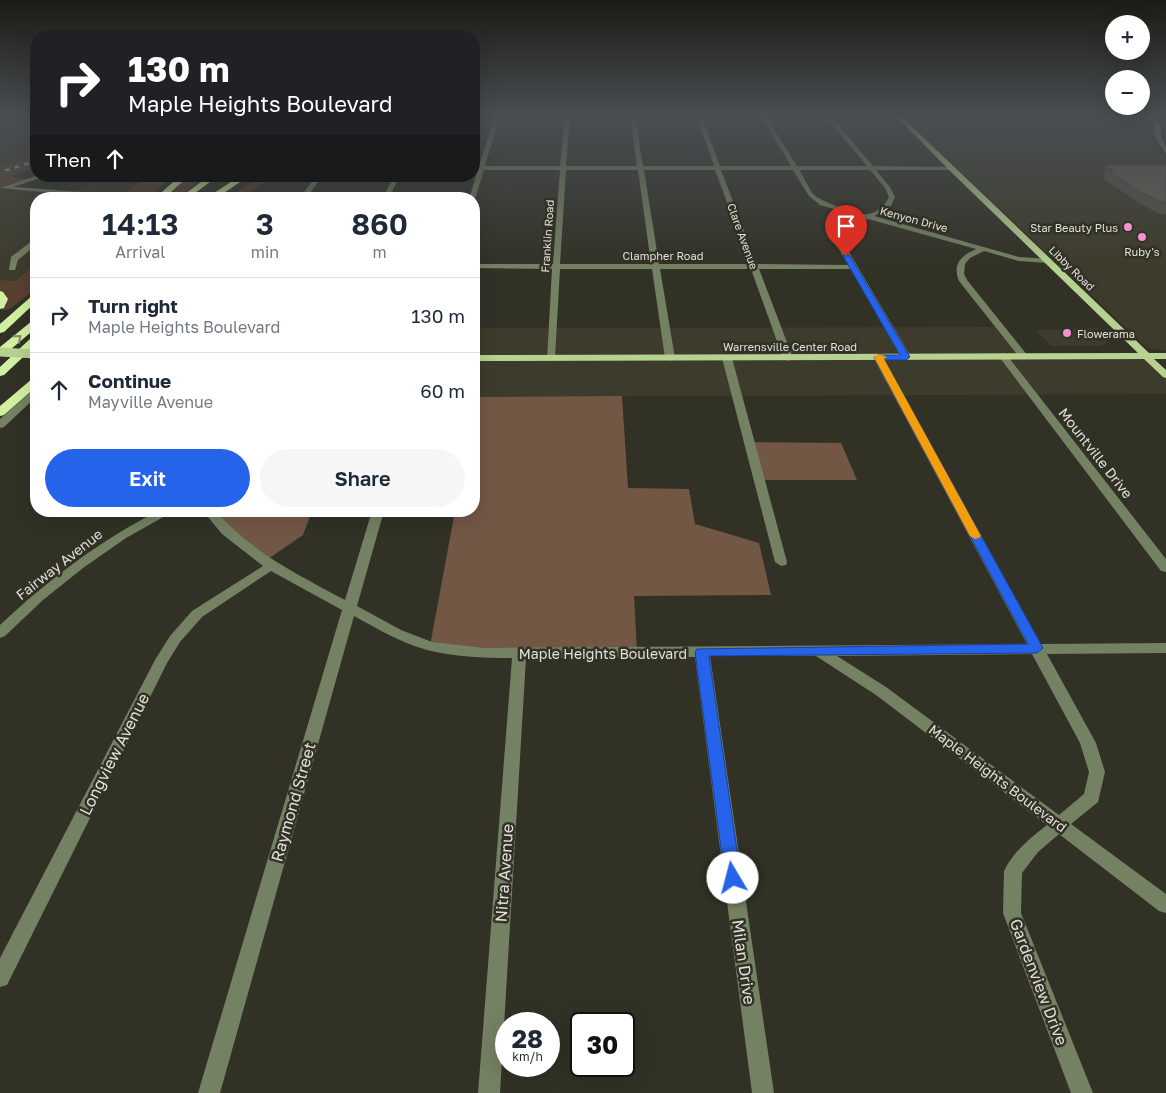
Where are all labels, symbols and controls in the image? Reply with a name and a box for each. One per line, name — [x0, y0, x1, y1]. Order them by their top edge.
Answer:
map controls — [1105, 15, 1150, 115]
button: + — [1105, 15, 1150, 60]
text: 130 m — [128, 48, 230, 90]
icon: right — [45, 50, 110, 115]
button: − — [1105, 70, 1150, 115]
text: Maple Heights Boulevard — [128, 90, 393, 117]
icon: ahead — [101, 145, 129, 173]
text: Then — [45, 148, 91, 171]
street label: Franklin Road — [538, 199, 556, 273]
street label: Clare Avenue — [725, 201, 761, 271]
street label: Kenyon Drive — [879, 204, 949, 234]
pin — [825, 205, 867, 256]
text: 14:13 — [102, 206, 179, 242]
text: 3 — [256, 206, 274, 242]
text: 860 — [351, 206, 408, 242]
icon: arrive — [832, 212, 860, 240]
place label: Star Beauty Plus — [1030, 221, 1118, 234]
marker: Star Beauty Plus — [1122, 221, 1134, 233]
marker: Ruby's — [1136, 231, 1148, 243]
text: Arrival — [115, 242, 165, 262]
text: min — [251, 242, 279, 262]
text: m — [372, 242, 387, 262]
street label: Libby Road — [1046, 243, 1098, 293]
place label: Ruby's — [1124, 245, 1160, 258]
street label: Clampher Road — [623, 249, 703, 262]
text: Turn right — [88, 294, 178, 317]
icon: right — [45, 301, 73, 329]
text: 130 m — [411, 304, 465, 327]
text: Maple Heights Boulevard — [88, 317, 280, 337]
marker: Flowerama — [1061, 327, 1073, 339]
place label: Flowerama — [1077, 327, 1135, 340]
one-way arrow — [12, 335, 21, 344]
street label: Warrensville Center Road — [723, 340, 857, 353]
text: Continue — [88, 369, 171, 392]
icon: ahead — [45, 376, 73, 404]
text: 60 m — [420, 379, 465, 402]
text: Mayville Avenue — [88, 392, 213, 412]
street label: Mountville Drive — [1055, 404, 1137, 502]
button: Exit — [45, 449, 250, 507]
button: Share — [260, 449, 465, 507]
street label: Fairway Avenue — [12, 525, 106, 603]
street label: Maple Heights Boulevard — [519, 645, 687, 662]
street label: Longview Avenue — [75, 690, 153, 818]
street label: Maple Heights Boulevard — [926, 721, 1070, 835]
street label: Raymond Street — [266, 740, 320, 864]
street label: Nitra Avenue — [491, 823, 517, 923]
position arrow — [706, 851, 758, 903]
street label: Gardenview Drive — [1006, 916, 1072, 1048]
street label: Milan Drive — [728, 918, 760, 1006]
speed limit sign: 30 — [570, 1012, 635, 1077]
text: 28 — [512, 1023, 543, 1054]
text: km/h — [512, 1049, 543, 1064]

